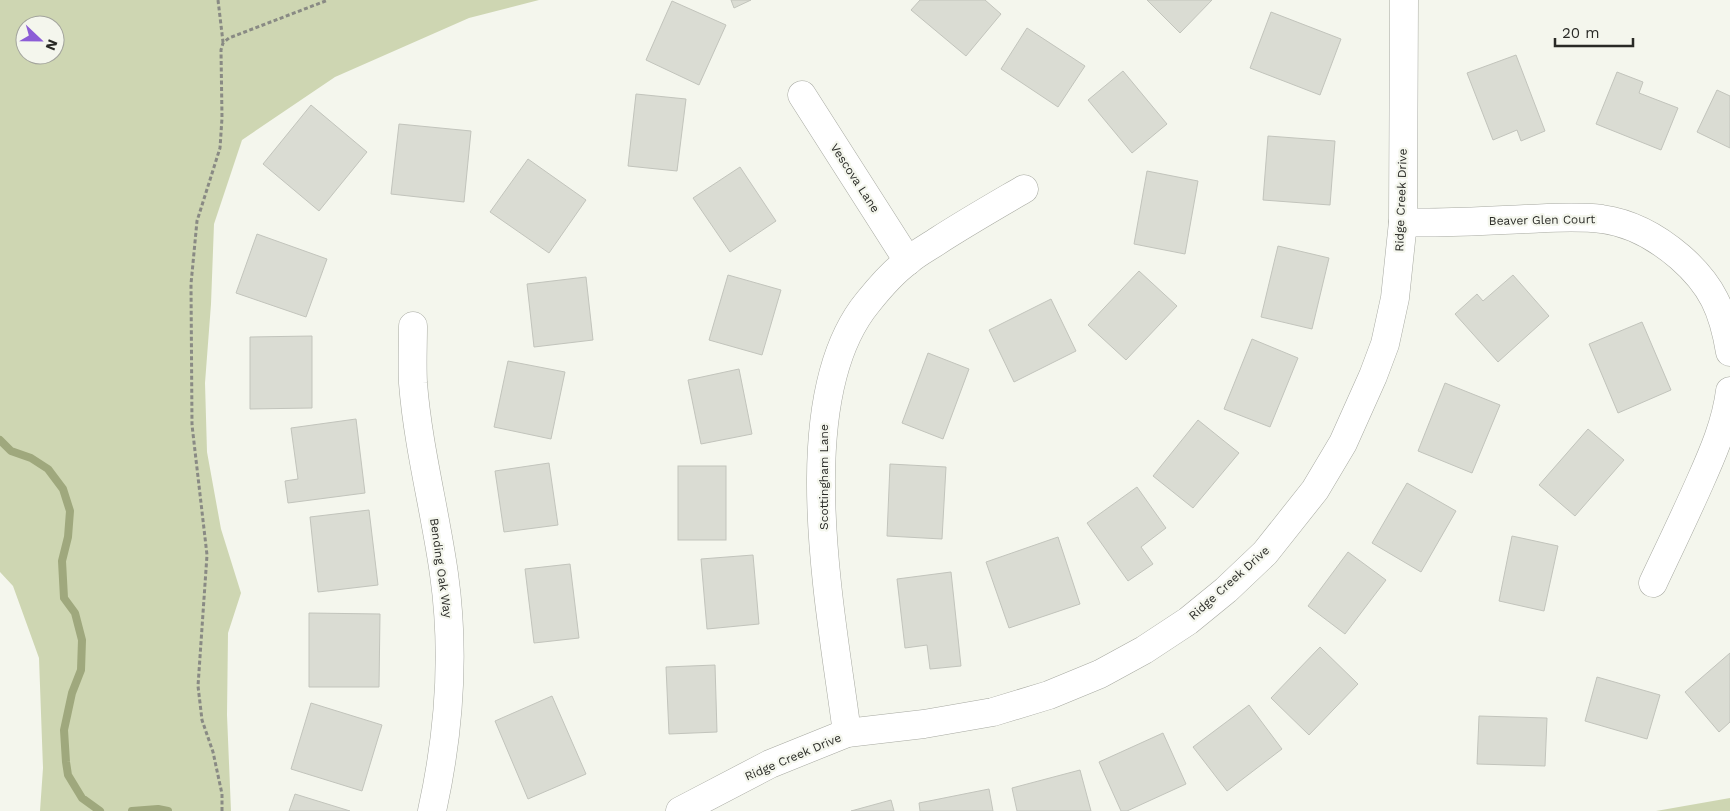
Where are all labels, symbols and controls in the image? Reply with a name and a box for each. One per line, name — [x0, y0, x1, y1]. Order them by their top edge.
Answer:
north arrow — [15, 15, 65, 65]
scale bar — [1555, 15, 1632, 47]
text: 20 m — [1562, 24, 1600, 42]
text: N — [43, 37, 61, 53]
street label: Vescova Lane — [828, 141, 883, 215]
street label: Ridge Creek Drive — [1392, 148, 1410, 252]
street label: Beaver Glen Court — [1489, 212, 1595, 228]
street label: Scottingham Lane — [817, 424, 831, 530]
street label: Bending Oak Way — [427, 517, 455, 620]
street label: Ridge Creek Drive — [1186, 543, 1272, 623]
street label: Ridge Creek Drive — [743, 730, 843, 784]

